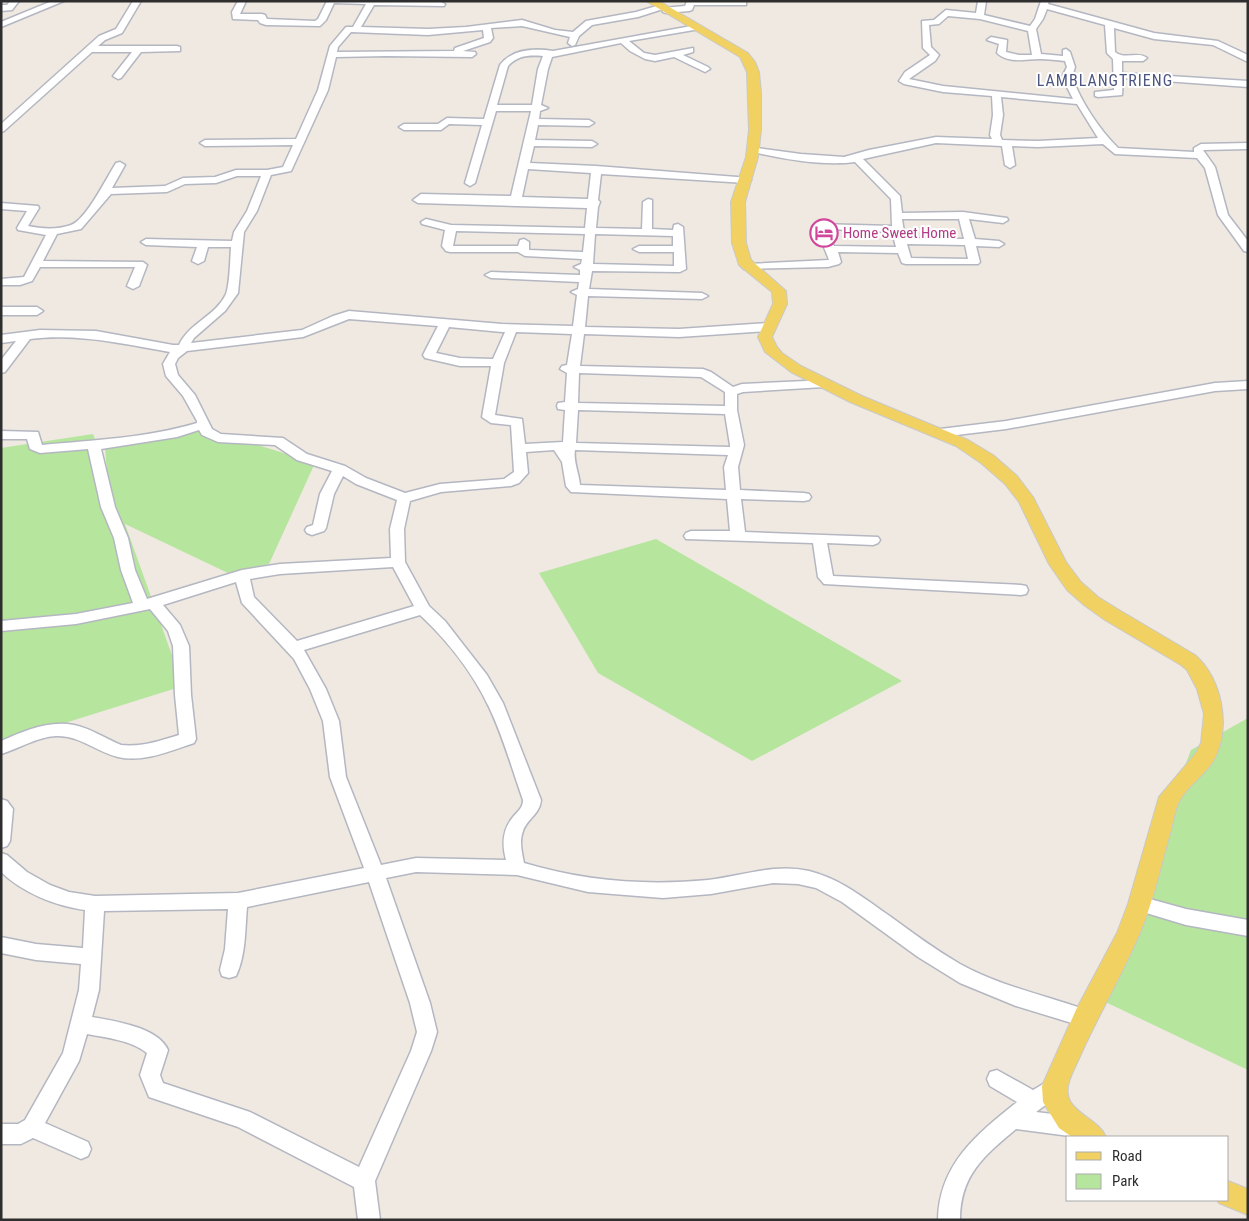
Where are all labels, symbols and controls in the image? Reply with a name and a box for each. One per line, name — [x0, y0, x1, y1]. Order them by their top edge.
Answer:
district label: LAMBLANGTRIENG — [1037, 71, 1173, 90]
hotel icon: Home Sweet Home — [809, 218, 839, 248]
place label: Home Sweet Home — [843, 224, 956, 242]
legend — [1066, 1136, 1229, 1201]
text: Road — [1112, 1147, 1142, 1165]
text: Park — [1112, 1172, 1139, 1190]

